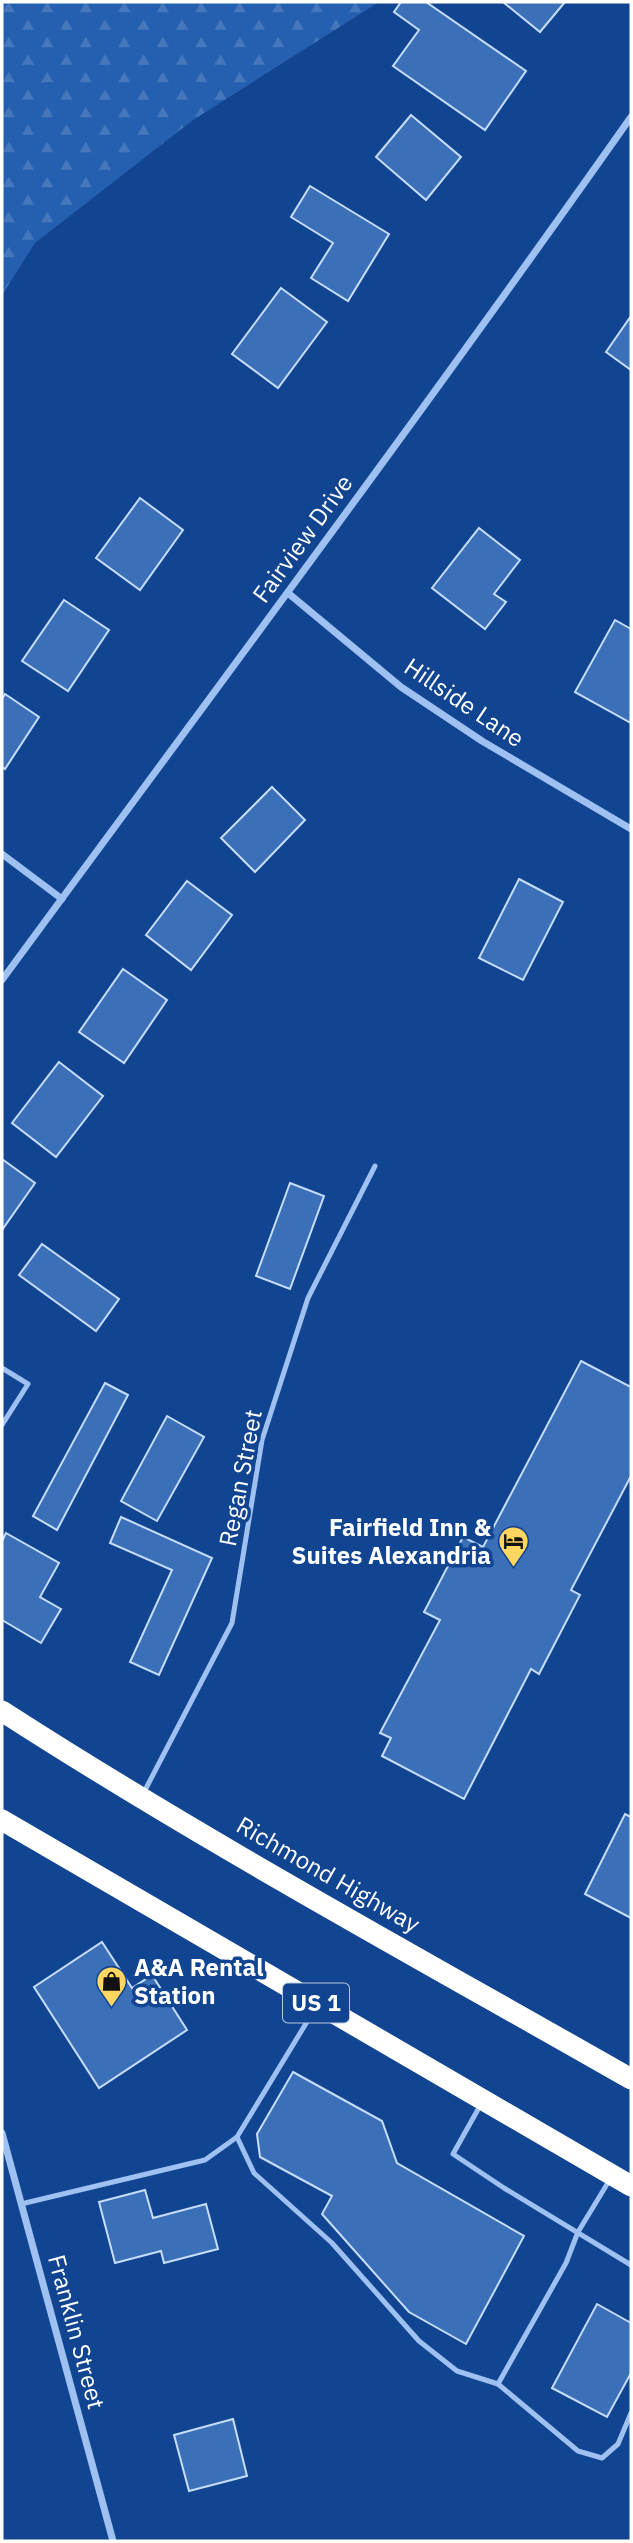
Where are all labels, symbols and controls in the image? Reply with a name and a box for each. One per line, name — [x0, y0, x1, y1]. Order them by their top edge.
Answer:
street label: Fairview Drive — [245, 468, 360, 609]
street label: Hillside Lane — [398, 650, 531, 754]
street label: Regan Street — [211, 1407, 269, 1549]
place label: Fairfield Inn & Suites Alexandria — [291, 1511, 492, 1571]
hotel icon: Fairfield Inn & Suites Alexandria — [497, 1525, 531, 1569]
street label: Richmond Highway — [231, 1809, 426, 1940]
place label: A&A Rental Station — [134, 1951, 263, 2011]
shop icon: A&A Rental Station — [94, 1965, 128, 2009]
road number: US 1 — [283, 1984, 349, 2022]
street label: Franklin Street — [41, 2251, 113, 2412]

